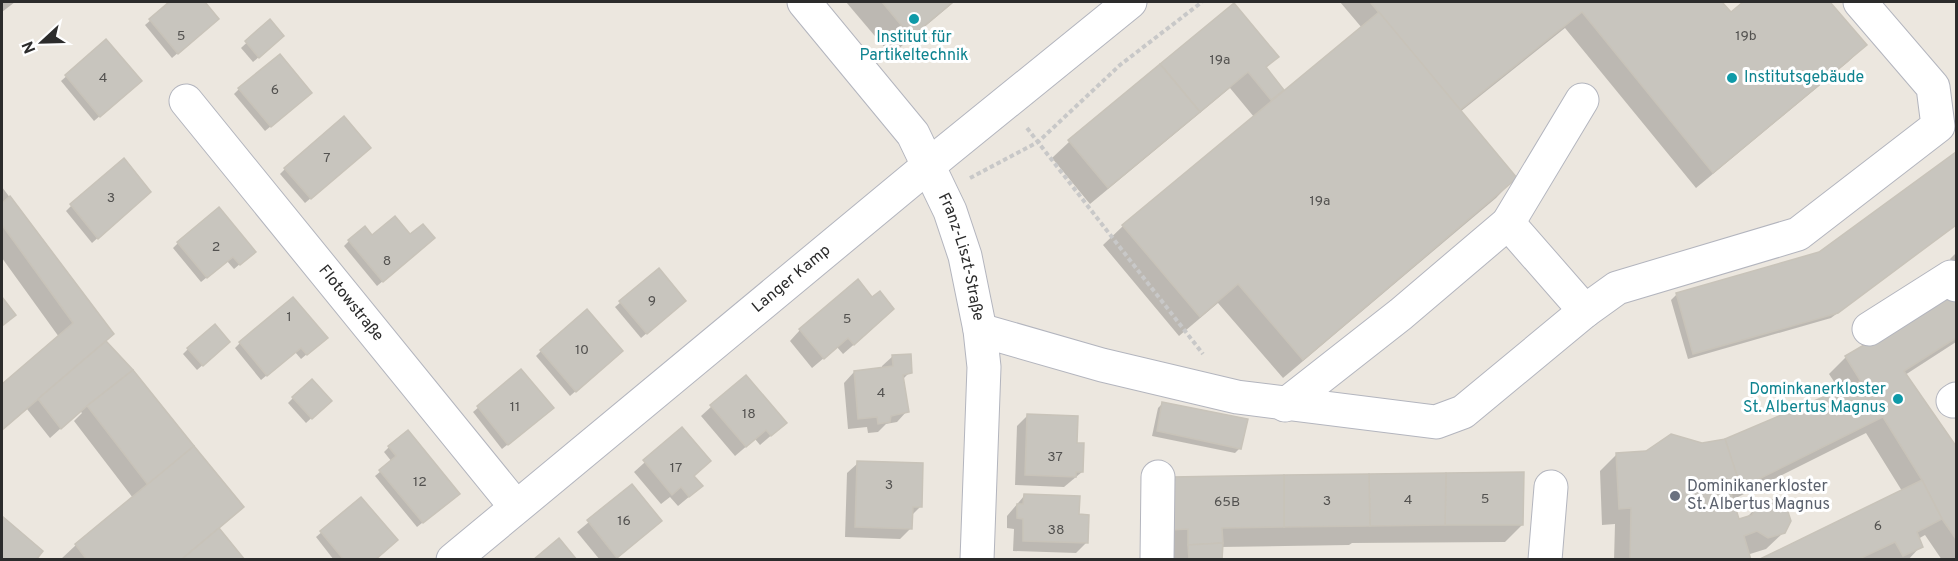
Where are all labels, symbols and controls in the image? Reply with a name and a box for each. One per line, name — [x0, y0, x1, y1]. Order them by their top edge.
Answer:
north arrow — [12, 12, 72, 72]
marker: Institut für Partikeltechnik — [907, 12, 921, 26]
house number: 5 — [177, 28, 185, 45]
place label: Institut für Partikeltechnik — [859, 28, 969, 66]
house number: 19b — [1735, 28, 1757, 45]
text: N — [19, 38, 41, 56]
house number: 19a — [1210, 52, 1230, 69]
place label: Institutsgebäude — [1744, 68, 1864, 88]
house number: 4 — [99, 70, 107, 87]
marker: Institutsgebäude — [1725, 71, 1739, 85]
house number: 6 — [271, 82, 279, 99]
house number: 7 — [323, 150, 331, 167]
house number: 3 — [107, 190, 115, 207]
street label: Franz-Liszt-Straße — [933, 190, 988, 323]
house number: 19a — [1310, 193, 1330, 210]
house number: 2 — [212, 239, 220, 256]
street label: Langer Kamp — [748, 241, 835, 318]
house number: 8 — [383, 253, 391, 270]
street label: Flotowstraße — [314, 261, 388, 346]
house number: 9 — [648, 293, 656, 310]
house number: 1 — [286, 309, 292, 326]
house number: 5 — [843, 311, 851, 328]
house number: 10 — [575, 342, 589, 359]
place label: Dominkanerkloster St. Albertus Magnus — [1743, 380, 1886, 418]
house number: 4 — [877, 385, 885, 402]
marker: Dominkanerkloster St. Albertus Magnus — [1891, 392, 1905, 406]
house number: 11 — [510, 399, 520, 416]
house number: 18 — [742, 406, 756, 423]
house number: 37 — [1047, 449, 1063, 466]
house number: 17 — [670, 460, 682, 477]
house number: 12 — [413, 474, 427, 491]
house number: 3 — [885, 477, 893, 494]
place label: Dominikanerkloster St. Albertus Magnus — [1687, 477, 1830, 515]
marker: Dominikanerkloster St. Albertus Magnus — [1668, 489, 1682, 503]
house number: 5 — [1481, 491, 1489, 508]
house number: 4 — [1404, 492, 1412, 509]
house number: 3 — [1323, 493, 1331, 510]
house number: 65B — [1214, 494, 1240, 511]
house number: 16 — [617, 513, 631, 530]
house number: 6 — [1874, 518, 1882, 535]
house number: 38 — [1048, 522, 1064, 539]

